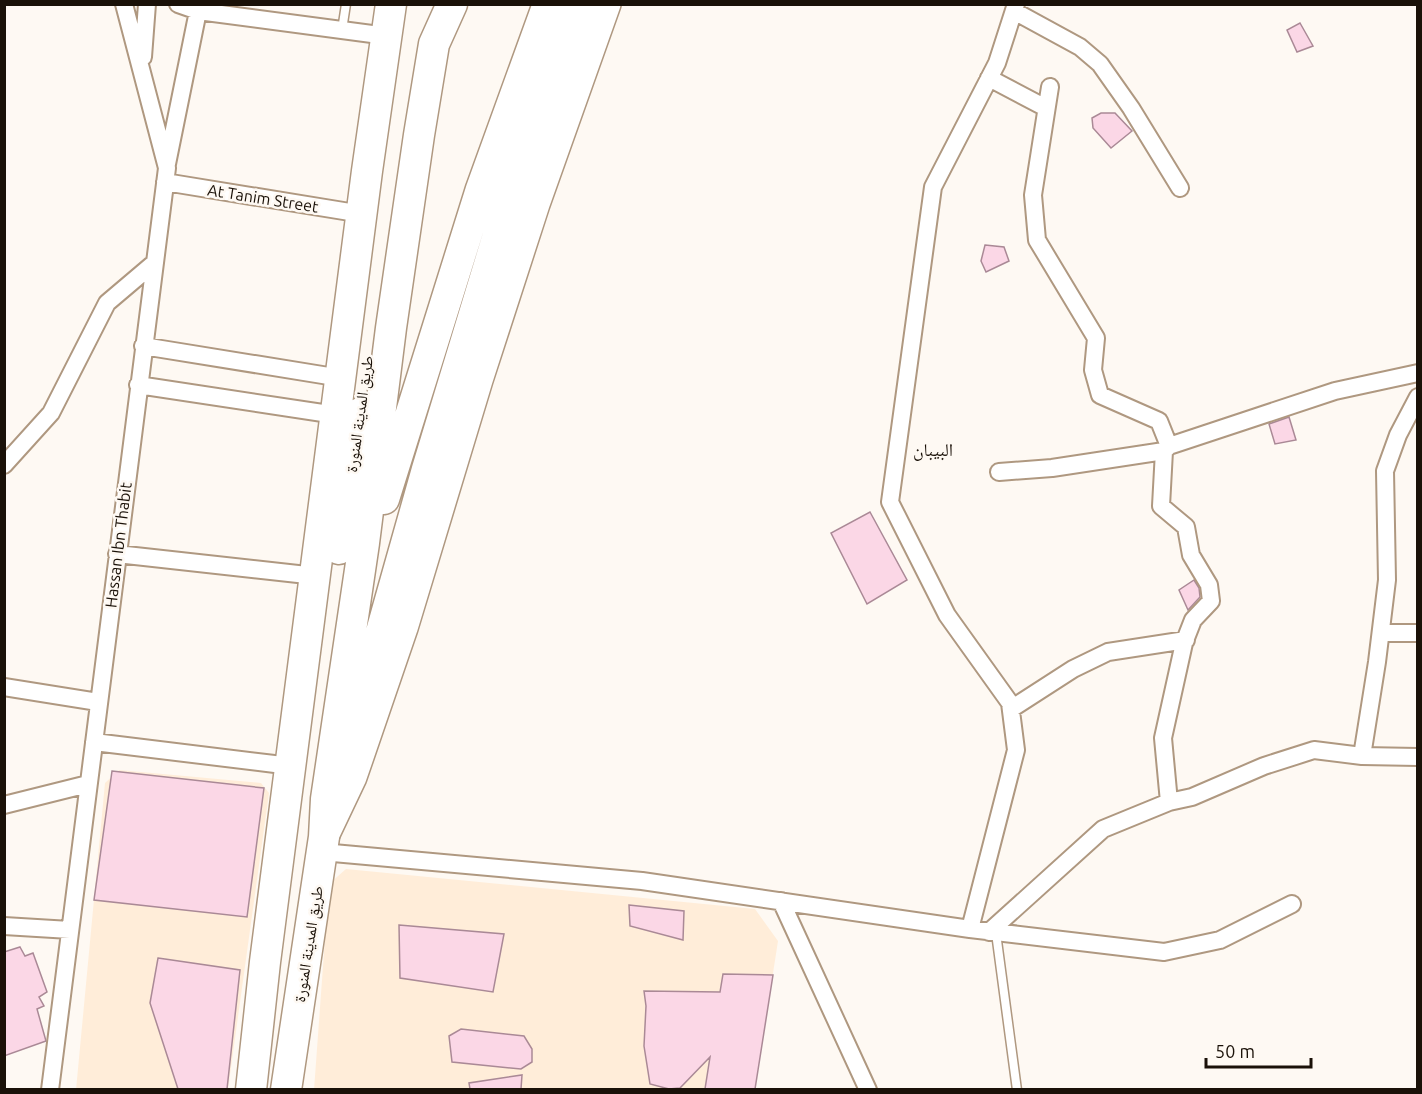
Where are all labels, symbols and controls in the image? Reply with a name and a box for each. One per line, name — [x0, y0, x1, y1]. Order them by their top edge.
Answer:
street label: At Tanim Street — [206, 180, 320, 216]
street label: طريق المدينة المنورة — [342, 355, 378, 474]
district label: البيبان — [913, 439, 953, 461]
street label: Hassan Ibn Thabit — [101, 481, 135, 609]
street label: طريق المدينة المنورة — [290, 885, 328, 1004]
scale bar — [1206, 1031, 1311, 1069]
text: 50 m — [1215, 1041, 1255, 1061]

